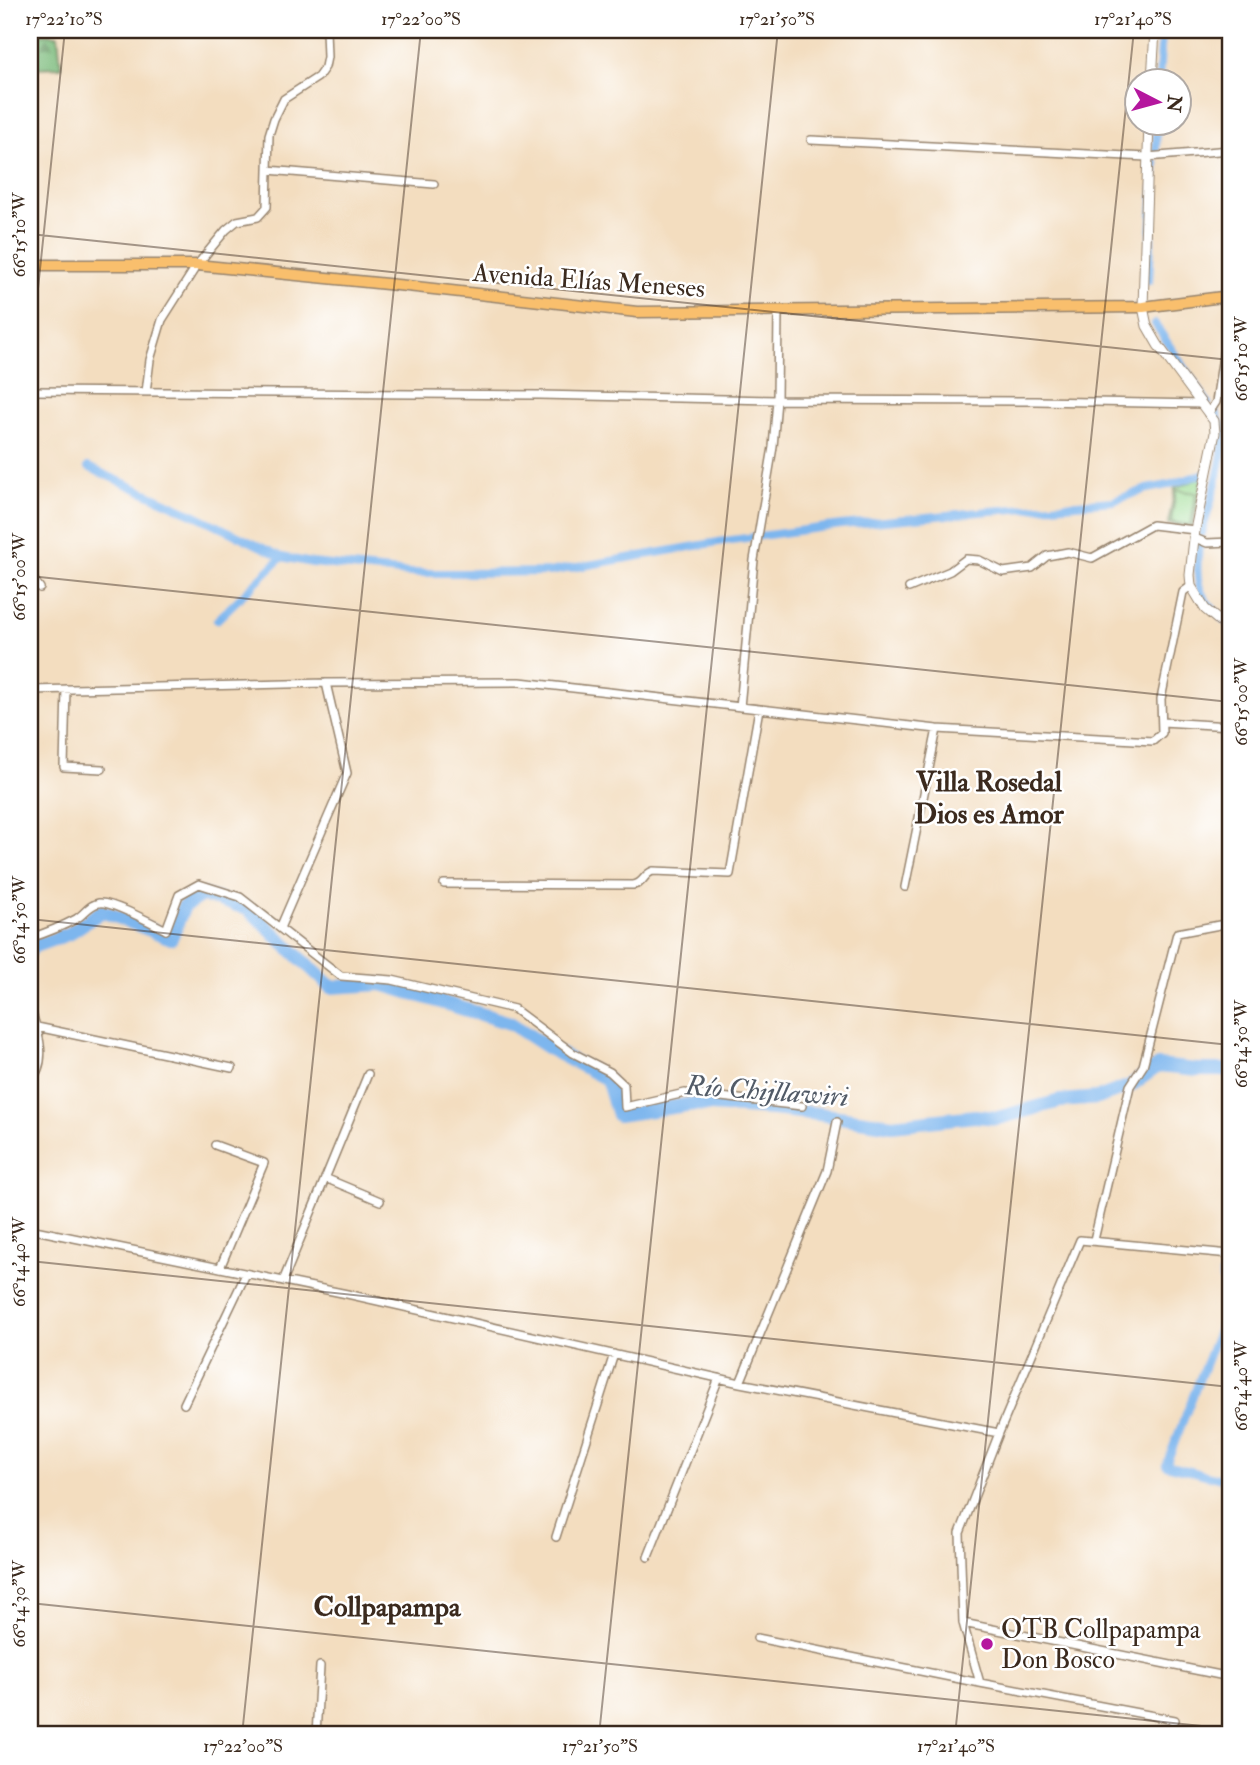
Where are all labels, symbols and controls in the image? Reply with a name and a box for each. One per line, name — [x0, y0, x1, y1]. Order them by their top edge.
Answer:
text: 17°22'10"S — [25, 8, 103, 31]
text: 17°22'00"S — [381, 8, 461, 31]
text: 17°21'50"S — [739, 8, 815, 31]
text: 17°21'40"S — [1094, 8, 1172, 31]
north arrow — [1124, 66, 1194, 136]
text: N — [1161, 93, 1187, 114]
text: 66°15'10"W — [8, 192, 31, 278]
street label: Avenida Elías Meneses — [471, 257, 706, 305]
text: 66°15'10"W — [1230, 316, 1253, 402]
text: 66°15'00"W — [8, 532, 31, 621]
text: 66°15'00"W — [1230, 657, 1253, 746]
district label: Villa Rosedal Dios es Amor — [914, 765, 1064, 832]
text: 66°14'50"W — [8, 875, 31, 964]
text: 66°14'50"W — [1230, 999, 1253, 1088]
water label: Río Chijllawiri — [683, 1068, 850, 1115]
text: 66°14'40"W — [8, 1216, 31, 1307]
text: 66°14'40"W — [1230, 1340, 1253, 1431]
text: 66°14'30"W — [8, 1560, 31, 1648]
district label: Collpapampa — [314, 1590, 462, 1625]
place label: OTB Collpapampa Don Bosco — [1001, 1614, 1201, 1676]
marker: OTB Collpapampa Don Bosco — [979, 1636, 995, 1652]
text: 17°22'00"S — [203, 1735, 283, 1758]
text: 17°21'50"S — [562, 1735, 638, 1758]
text: 17°21'40"S — [917, 1735, 995, 1758]

